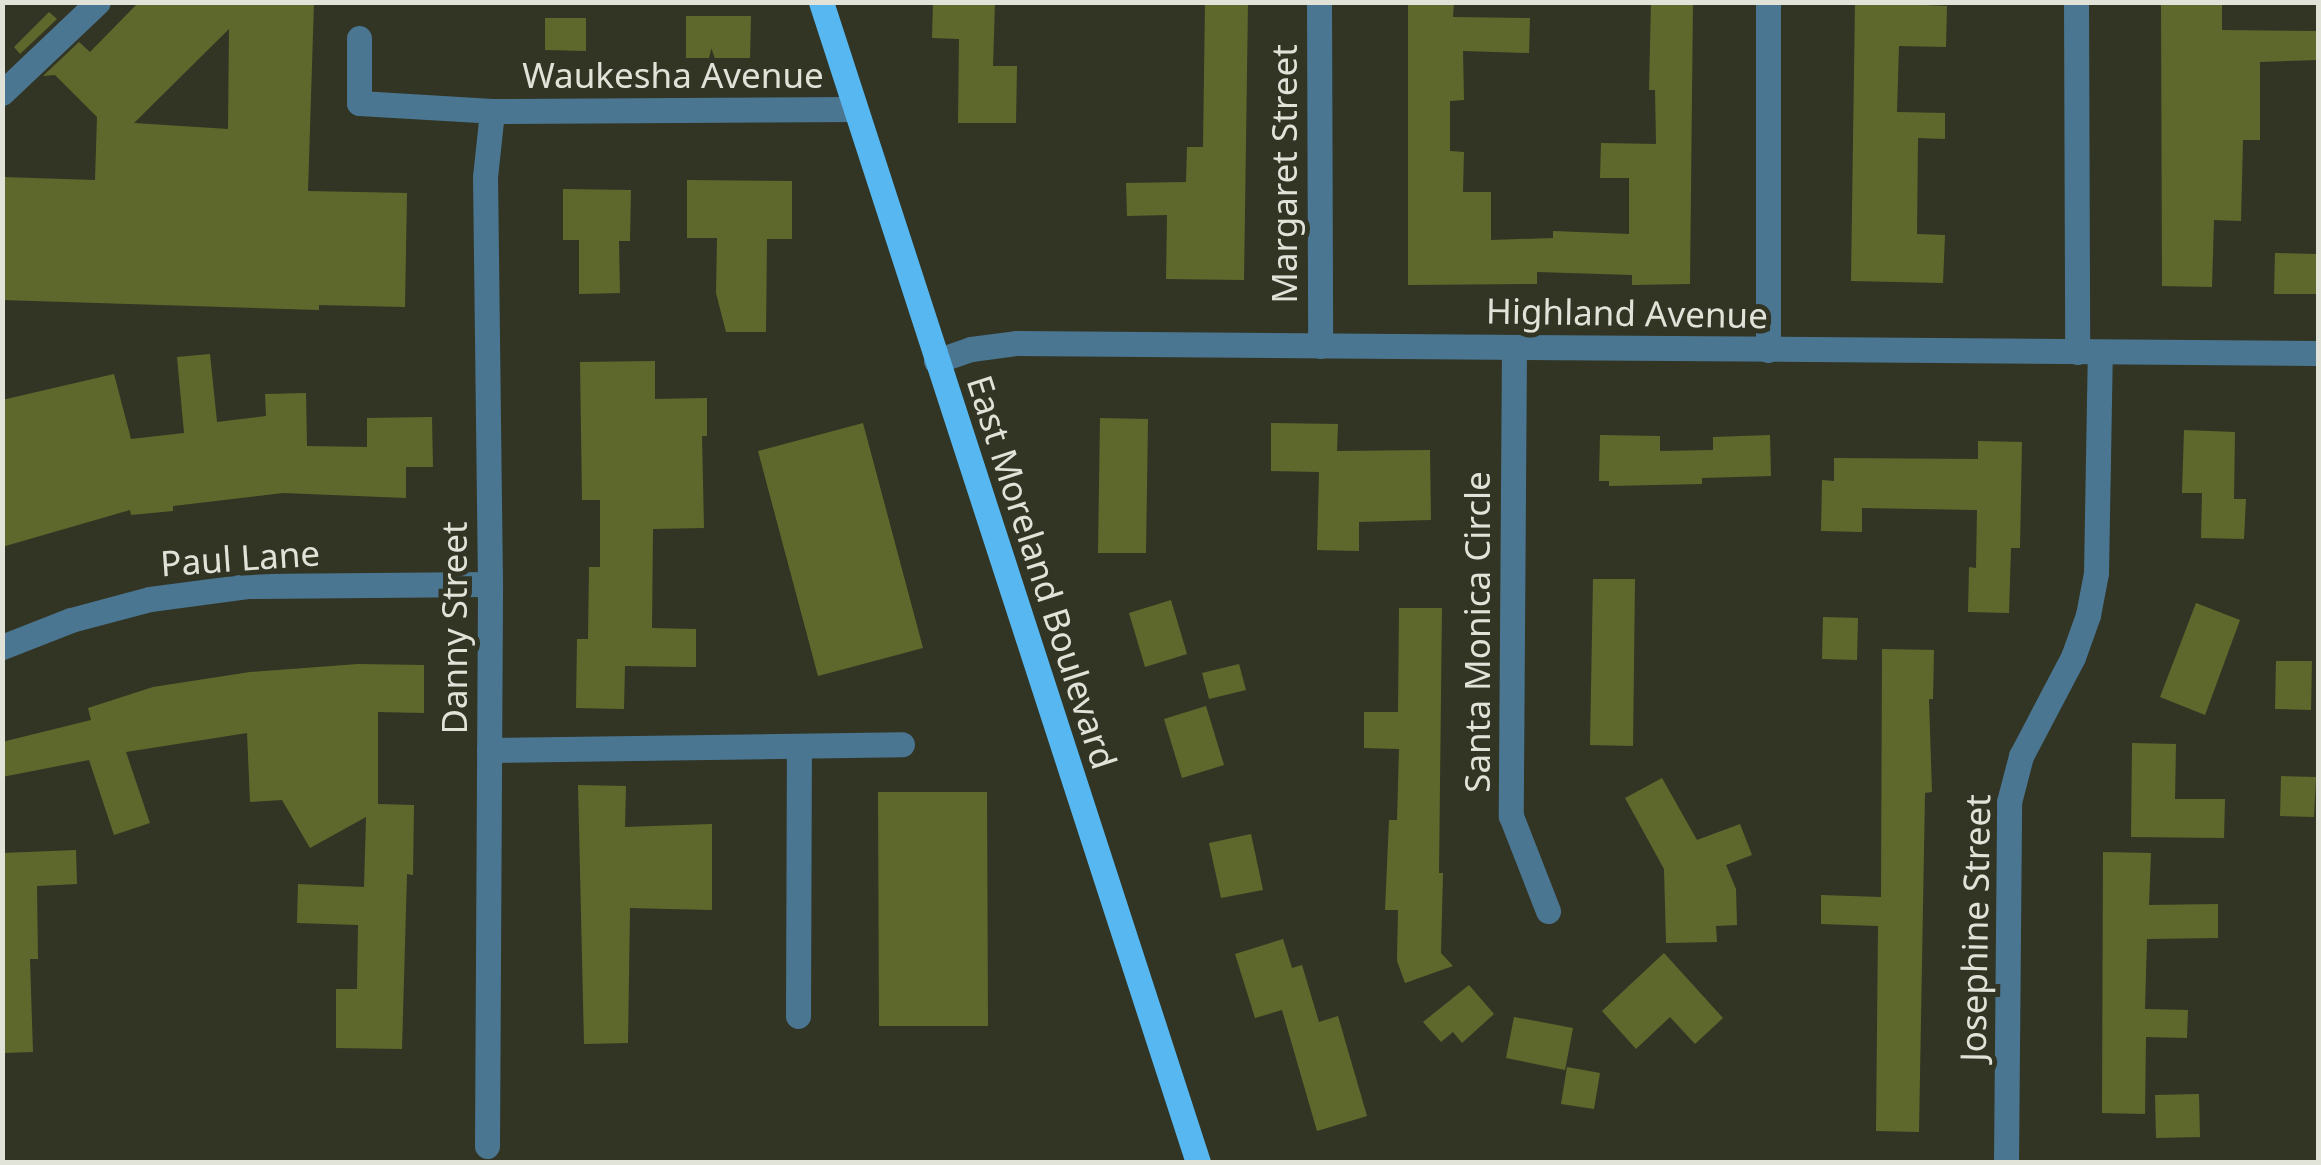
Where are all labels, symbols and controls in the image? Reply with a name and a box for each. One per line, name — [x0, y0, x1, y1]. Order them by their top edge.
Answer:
street label: Margaret Street — [1263, 44, 1305, 304]
street label: Waukesha Avenue — [522, 54, 824, 96]
street label: Highland Avenue — [1486, 290, 1768, 336]
street label: East Moreland Boulevard — [958, 370, 1126, 774]
street label: Santa Monica Circle — [1456, 471, 1498, 793]
street label: Danny Street — [433, 521, 475, 735]
street label: Paul Lane — [159, 531, 321, 585]
street label: Josephine Street — [1952, 794, 1998, 1062]

